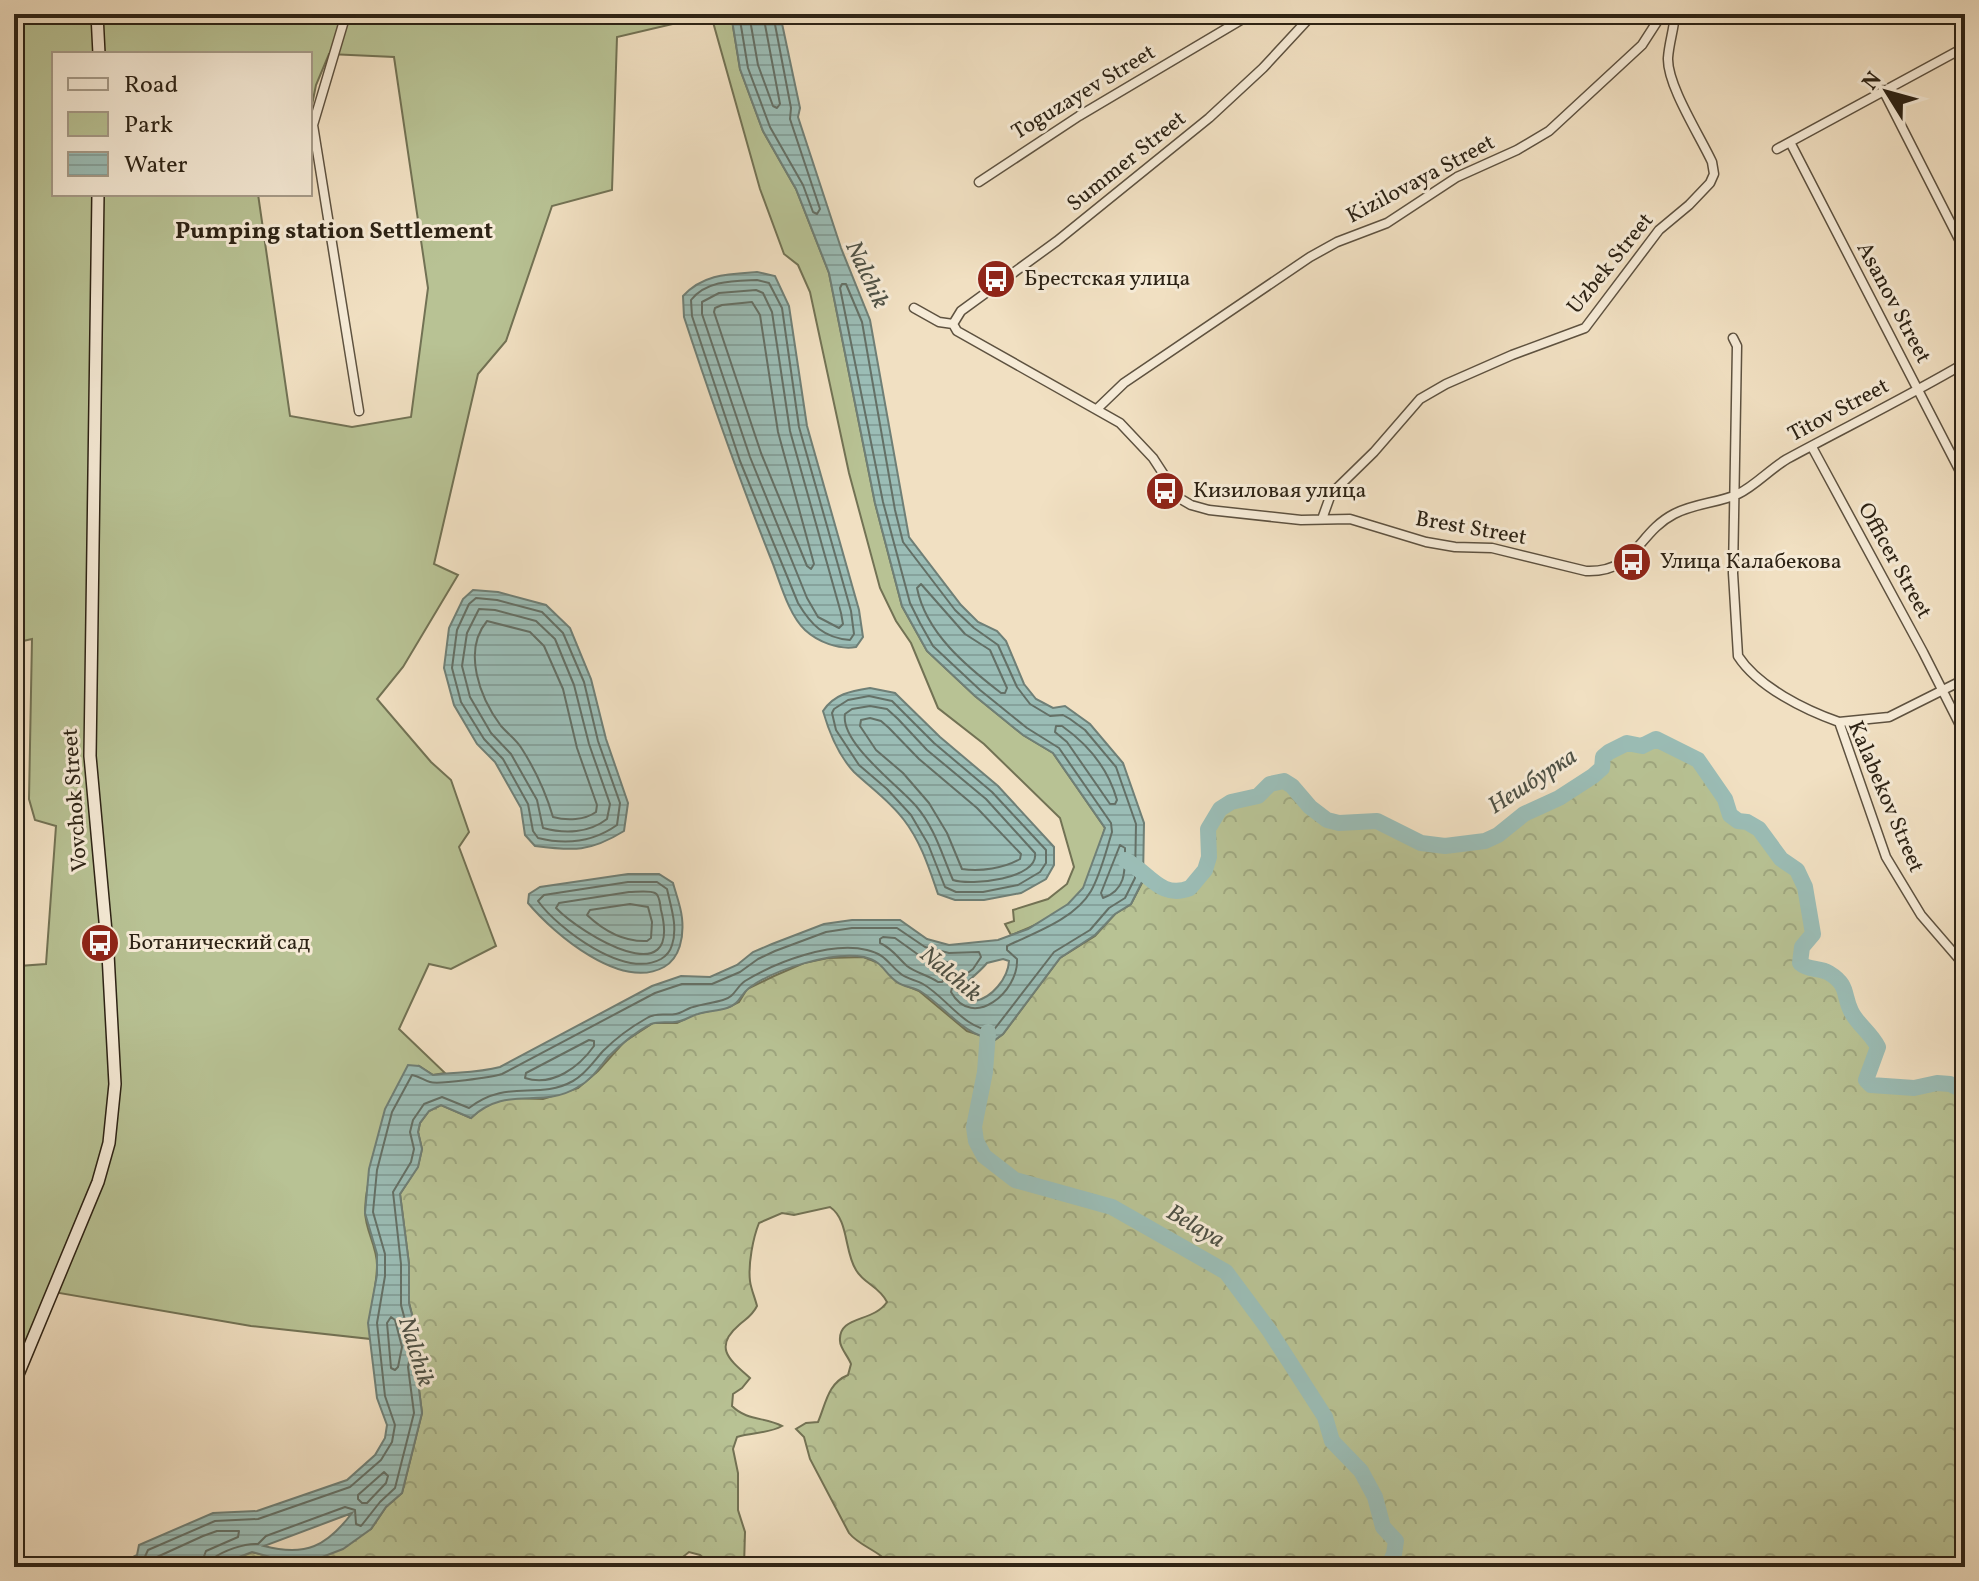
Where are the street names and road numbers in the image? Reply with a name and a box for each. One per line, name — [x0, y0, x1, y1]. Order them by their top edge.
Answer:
street label: Toguzayev Street — [1006, 38, 1162, 148]
street label: Summer Street — [1061, 104, 1193, 220]
street label: Kizilovaya Street — [1341, 128, 1501, 232]
street label: Uzbek Street — [1560, 206, 1662, 321]
street label: Asanov Street — [1848, 237, 1938, 369]
street label: Titov Street — [1783, 371, 1895, 451]
street label: Officer Street — [1849, 497, 1939, 625]
street label: Brest Street — [1413, 504, 1529, 554]
street label: Kalabekov Street — [1839, 716, 1931, 878]
street label: Vovchok Street — [56, 727, 96, 873]

